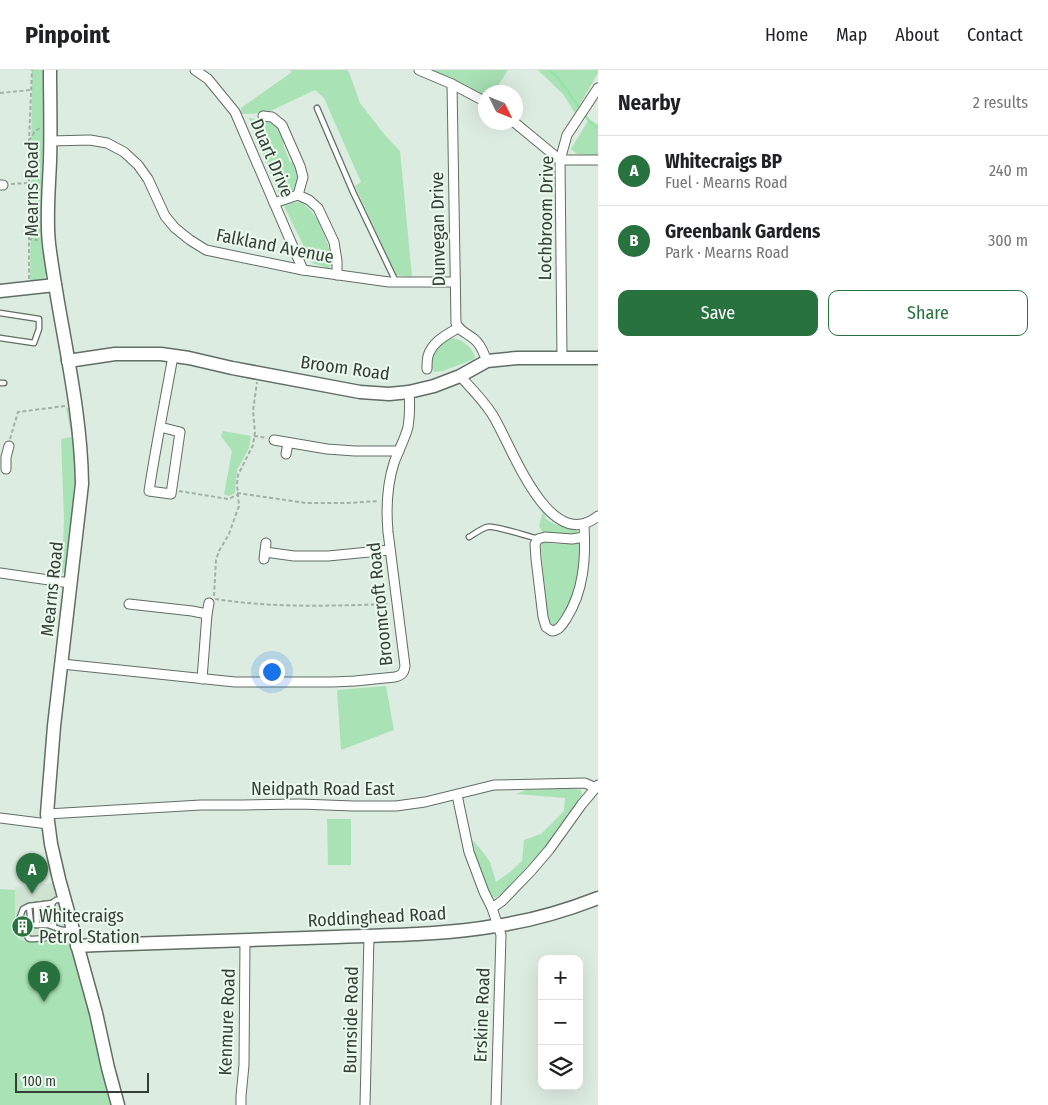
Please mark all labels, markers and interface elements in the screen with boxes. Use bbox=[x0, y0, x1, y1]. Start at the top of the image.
text: Pinpoint bbox=[25, 21, 110, 49]
text: Home bbox=[765, 24, 808, 46]
text: Map bbox=[836, 24, 867, 46]
text: About bbox=[895, 24, 939, 46]
text: Contact bbox=[967, 24, 1023, 46]
north arrow bbox=[478, 85, 523, 130]
text: Nearby bbox=[618, 90, 680, 116]
text: 2 results bbox=[973, 93, 1028, 112]
street label: Duart Drive bbox=[246, 115, 298, 201]
street label: Mearns Road bbox=[21, 141, 43, 237]
text: Whitecraigs BP bbox=[665, 150, 782, 173]
street label: Lochbroom Drive bbox=[534, 155, 558, 281]
text: A bbox=[630, 161, 638, 180]
text: 240 m bbox=[989, 161, 1028, 180]
street label: Dunvegan Drive bbox=[426, 171, 450, 287]
text: Fuel · Mearns Road bbox=[665, 173, 788, 192]
text: Greenbank Gardens bbox=[665, 220, 820, 243]
street label: Falkland Avenue bbox=[214, 224, 336, 268]
text: B bbox=[630, 231, 638, 250]
text: 300 m bbox=[988, 231, 1028, 250]
text: Park · Mearns Road bbox=[665, 243, 789, 262]
button: Save bbox=[618, 290, 818, 336]
button: Share bbox=[828, 290, 1028, 336]
street label: Broom Road bbox=[299, 351, 391, 385]
street label: Mearns Road bbox=[36, 540, 68, 638]
street label: Broomcroft Road bbox=[363, 541, 397, 667]
your location bbox=[259, 659, 285, 685]
street label: Neidpath Road East bbox=[251, 778, 395, 800]
pin: A bbox=[16, 853, 48, 894]
street label: Roddinghead Road bbox=[307, 902, 447, 932]
place label: Whitecraigs Petrol Station bbox=[39, 905, 140, 948]
building icon: Whitecraigs Petrol Station bbox=[11, 914, 35, 938]
map controls bbox=[538, 955, 583, 1090]
button: + bbox=[538, 955, 583, 1000]
pin: B bbox=[28, 961, 60, 1002]
street label: Burnside Road bbox=[339, 966, 363, 1074]
street label: Erskine Road bbox=[469, 967, 495, 1063]
street label: Kenmure Road bbox=[214, 968, 240, 1076]
button: − bbox=[538, 1000, 583, 1045]
button: layers bbox=[538, 1045, 583, 1090]
scale bar bbox=[15, 1070, 149, 1093]
text: 100 m bbox=[22, 1073, 56, 1090]

